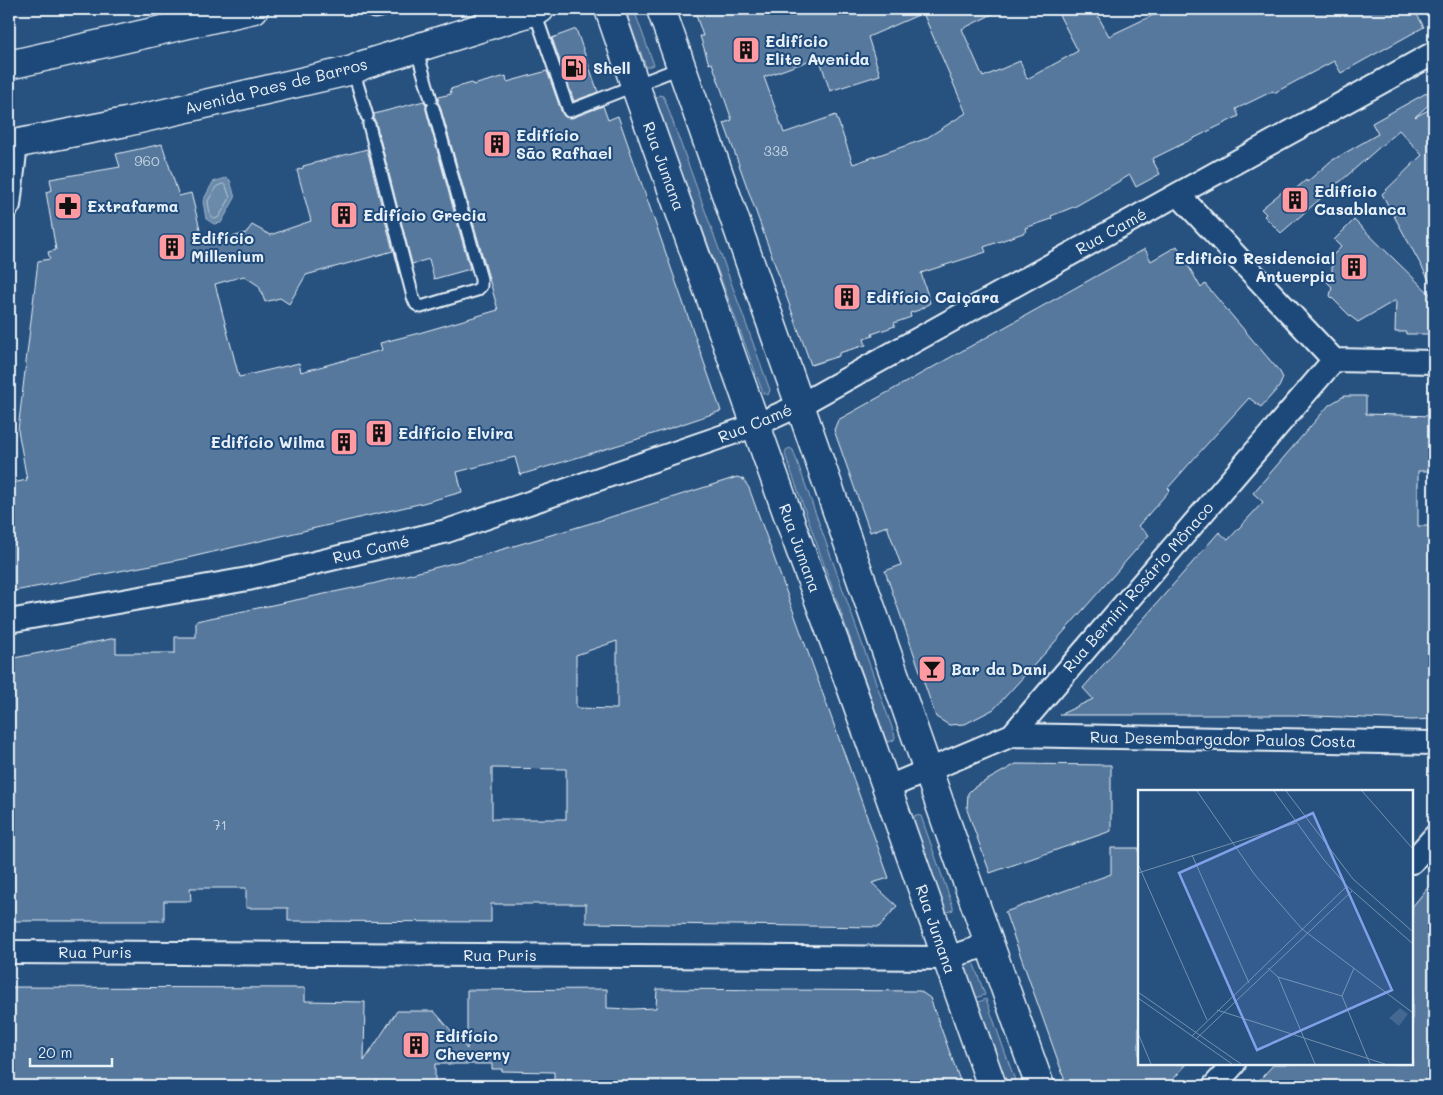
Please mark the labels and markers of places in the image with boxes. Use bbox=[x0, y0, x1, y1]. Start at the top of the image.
place label: Edifício Elite Avenida bbox=[765, 30, 870, 69]
building icon: Edifício Elite Avenida bbox=[731, 35, 761, 65]
fuel station icon: Shell bbox=[559, 53, 589, 83]
place label: Shell bbox=[593, 57, 631, 78]
place label: Edifício São Rafhael bbox=[516, 124, 612, 163]
building icon: Edifício São Rafhael bbox=[482, 129, 512, 159]
place label: Edifício Casablanca bbox=[1314, 180, 1407, 219]
building icon: Edifício Casablanca bbox=[1280, 185, 1310, 215]
pharmacy icon: Extrafarma bbox=[53, 191, 83, 221]
place label: Extrafarma bbox=[87, 195, 179, 216]
building icon: Edifício Grecia bbox=[329, 200, 359, 230]
place label: Edifício Grecia bbox=[363, 204, 487, 225]
place label: Edifício Millenium bbox=[191, 227, 264, 266]
building icon: Edifício Millenium bbox=[157, 232, 187, 262]
place label: Edificio Residencial Antuerpia bbox=[1174, 247, 1335, 286]
building icon: Edificio Residencial Antuerpia bbox=[1339, 252, 1369, 282]
building icon: Edifício Caiçara bbox=[832, 282, 862, 312]
place label: Edifício Caiçara bbox=[866, 286, 1000, 307]
building icon: Edifício Elvira bbox=[364, 418, 394, 448]
place label: Edifício Elvira bbox=[398, 422, 514, 443]
building icon: Edifício Wilma bbox=[329, 427, 359, 457]
place label: Edifício Wilma bbox=[210, 431, 325, 452]
bar icon: Bar da Dani bbox=[917, 654, 947, 684]
place label: Bar da Dani bbox=[951, 658, 1047, 679]
place label: Edifício Cheverny bbox=[435, 1025, 510, 1064]
building icon: Edifício Cheverny bbox=[401, 1030, 431, 1060]

